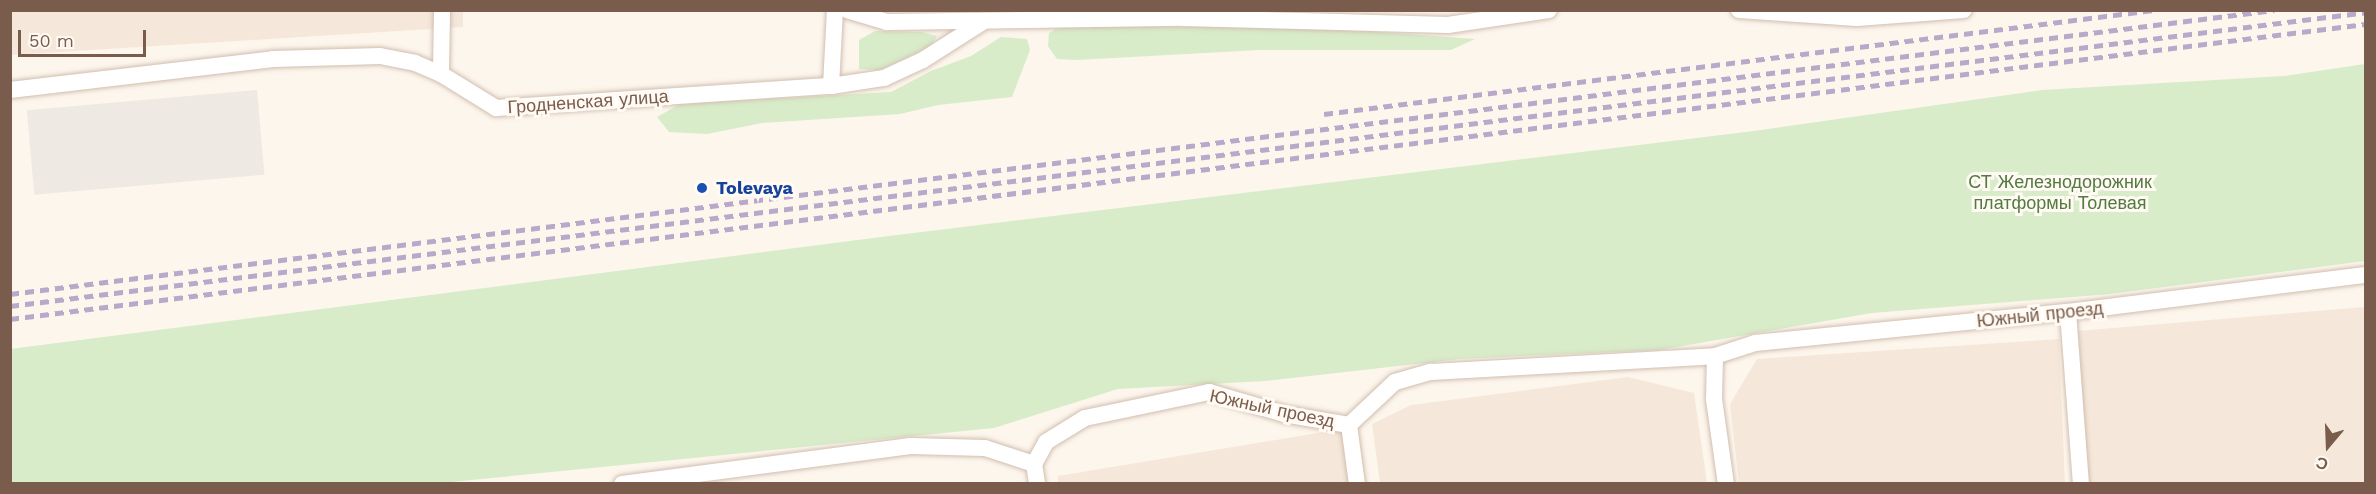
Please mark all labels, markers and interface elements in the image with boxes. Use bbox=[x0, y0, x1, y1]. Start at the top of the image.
scale bar bbox=[21, 18, 148, 56]
text: 50 m bbox=[29, 30, 74, 51]
street label: Гродненская улица bbox=[507, 86, 669, 118]
park label: СТ Железнодорожник платформы Толевая bbox=[1968, 172, 2152, 214]
place label: Tolevaya bbox=[716, 177, 793, 199]
marker: Tolevaya bbox=[693, 179, 711, 197]
street label: Южный проезд bbox=[1976, 298, 2104, 332]
street label: Южный проезд bbox=[1208, 385, 1336, 433]
north arrow bbox=[2298, 416, 2358, 476]
text: С bbox=[2313, 453, 2331, 474]

